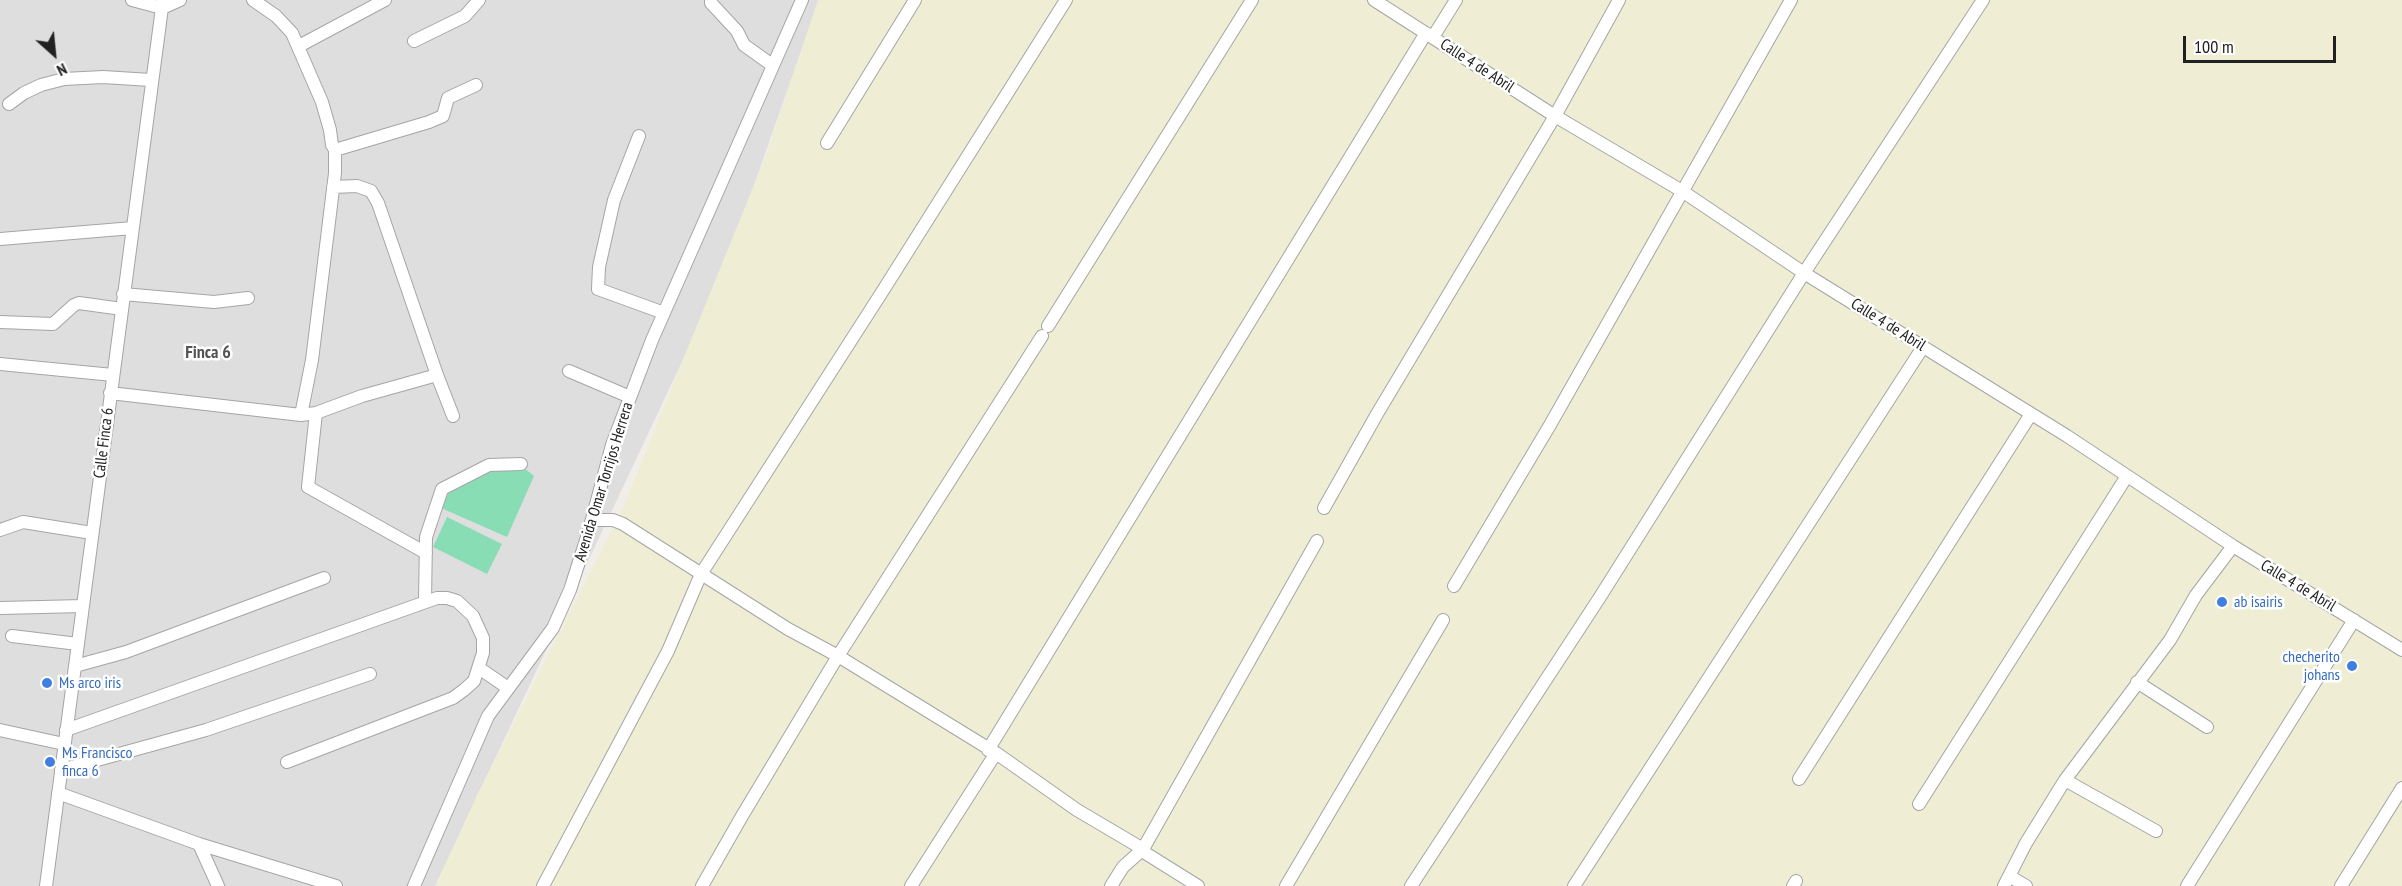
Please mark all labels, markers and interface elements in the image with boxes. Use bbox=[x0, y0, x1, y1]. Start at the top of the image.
north arrow bbox=[24, 24, 84, 84]
scale bar bbox=[2186, 24, 2339, 62]
street label: Calle 4 de Abril bbox=[1436, 35, 1518, 97]
text: 100 m bbox=[2194, 35, 2234, 58]
text: N bbox=[54, 59, 71, 81]
street label: Calle 4 de Abril bbox=[1847, 294, 1929, 356]
district label: Finca 6 bbox=[185, 342, 231, 364]
street label: Avenida Omar Torrijos Herrera bbox=[571, 400, 637, 564]
street label: Calle Finca 6 bbox=[90, 407, 118, 479]
street label: Calle 4 de Abril bbox=[2257, 556, 2339, 616]
place label: ab isairis bbox=[2234, 592, 2283, 612]
marker: ab isairis bbox=[2215, 595, 2229, 609]
place label: checherito johans bbox=[2282, 647, 2340, 685]
marker: checherito johans bbox=[2345, 659, 2359, 673]
place label: Ms arco iris bbox=[59, 673, 121, 693]
marker: Ms arco iris bbox=[40, 676, 54, 690]
place label: Ms Francisco finca 6 bbox=[62, 743, 132, 781]
marker: Ms Francisco finca 6 bbox=[43, 755, 57, 769]

